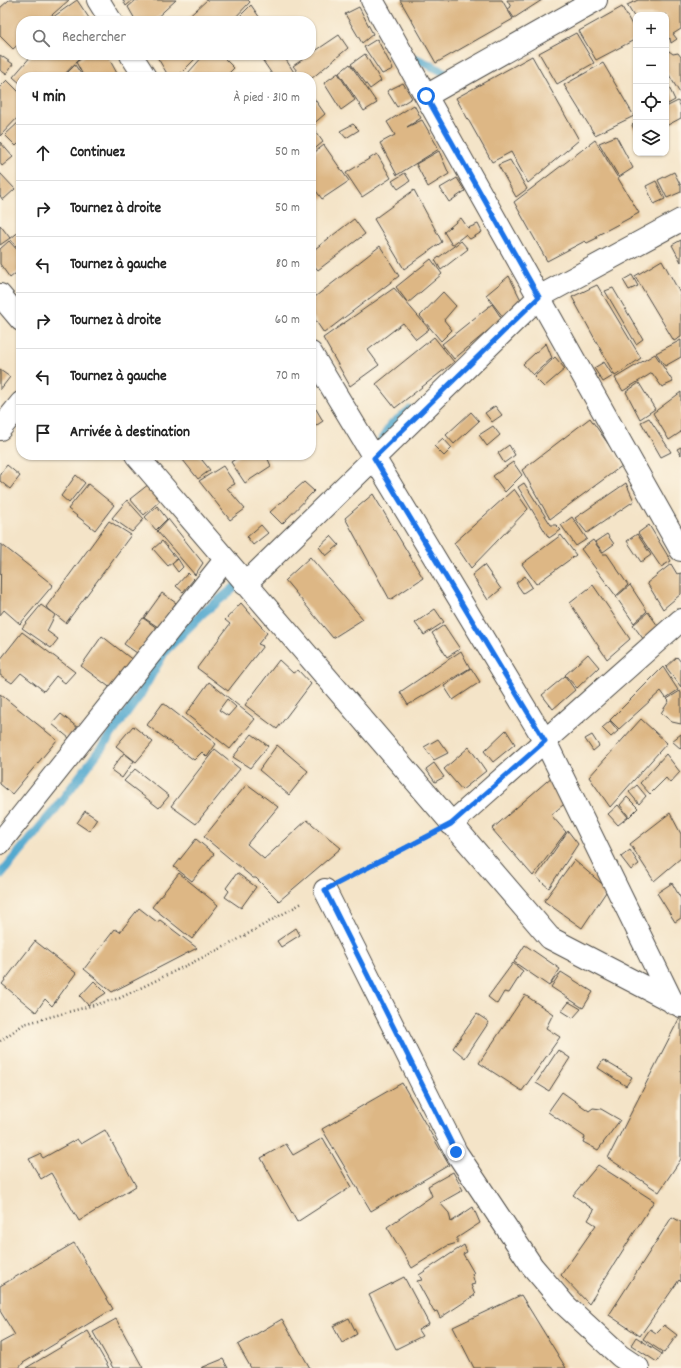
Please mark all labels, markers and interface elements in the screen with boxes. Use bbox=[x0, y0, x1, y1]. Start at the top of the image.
map controls bbox=[633, 12, 669, 156]
button: + bbox=[633, 12, 669, 48]
search box bbox=[16, 16, 316, 60]
icon: search bbox=[30, 27, 52, 49]
text: Rechercher bbox=[62, 27, 126, 49]
button: − bbox=[633, 48, 669, 84]
button: locate bbox=[633, 84, 669, 120]
text: 4 min bbox=[32, 86, 66, 110]
route start bbox=[417, 87, 435, 105]
text: À pied · 310 m bbox=[234, 89, 300, 108]
button: layers bbox=[633, 120, 669, 156]
icon: ahead bbox=[32, 142, 54, 164]
text: Continuez bbox=[70, 142, 125, 164]
text: 50 m bbox=[275, 143, 300, 162]
icon: right bbox=[32, 198, 54, 220]
text: Tournez à droite bbox=[70, 198, 161, 220]
text: 50 m bbox=[275, 199, 300, 218]
icon: left bbox=[32, 254, 54, 276]
text: Tournez à gauche bbox=[70, 254, 167, 276]
text: 80 m bbox=[276, 255, 300, 274]
icon: right bbox=[32, 310, 54, 332]
text: Tournez à droite bbox=[70, 310, 161, 332]
text: 60 m bbox=[275, 311, 300, 330]
icon: left bbox=[32, 366, 54, 388]
text: Tournez à gauche bbox=[70, 366, 167, 388]
text: 70 m bbox=[276, 367, 300, 386]
icon: arrive bbox=[32, 422, 54, 444]
text: Arrivée à destination bbox=[70, 422, 190, 444]
route end bbox=[447, 1143, 465, 1161]

